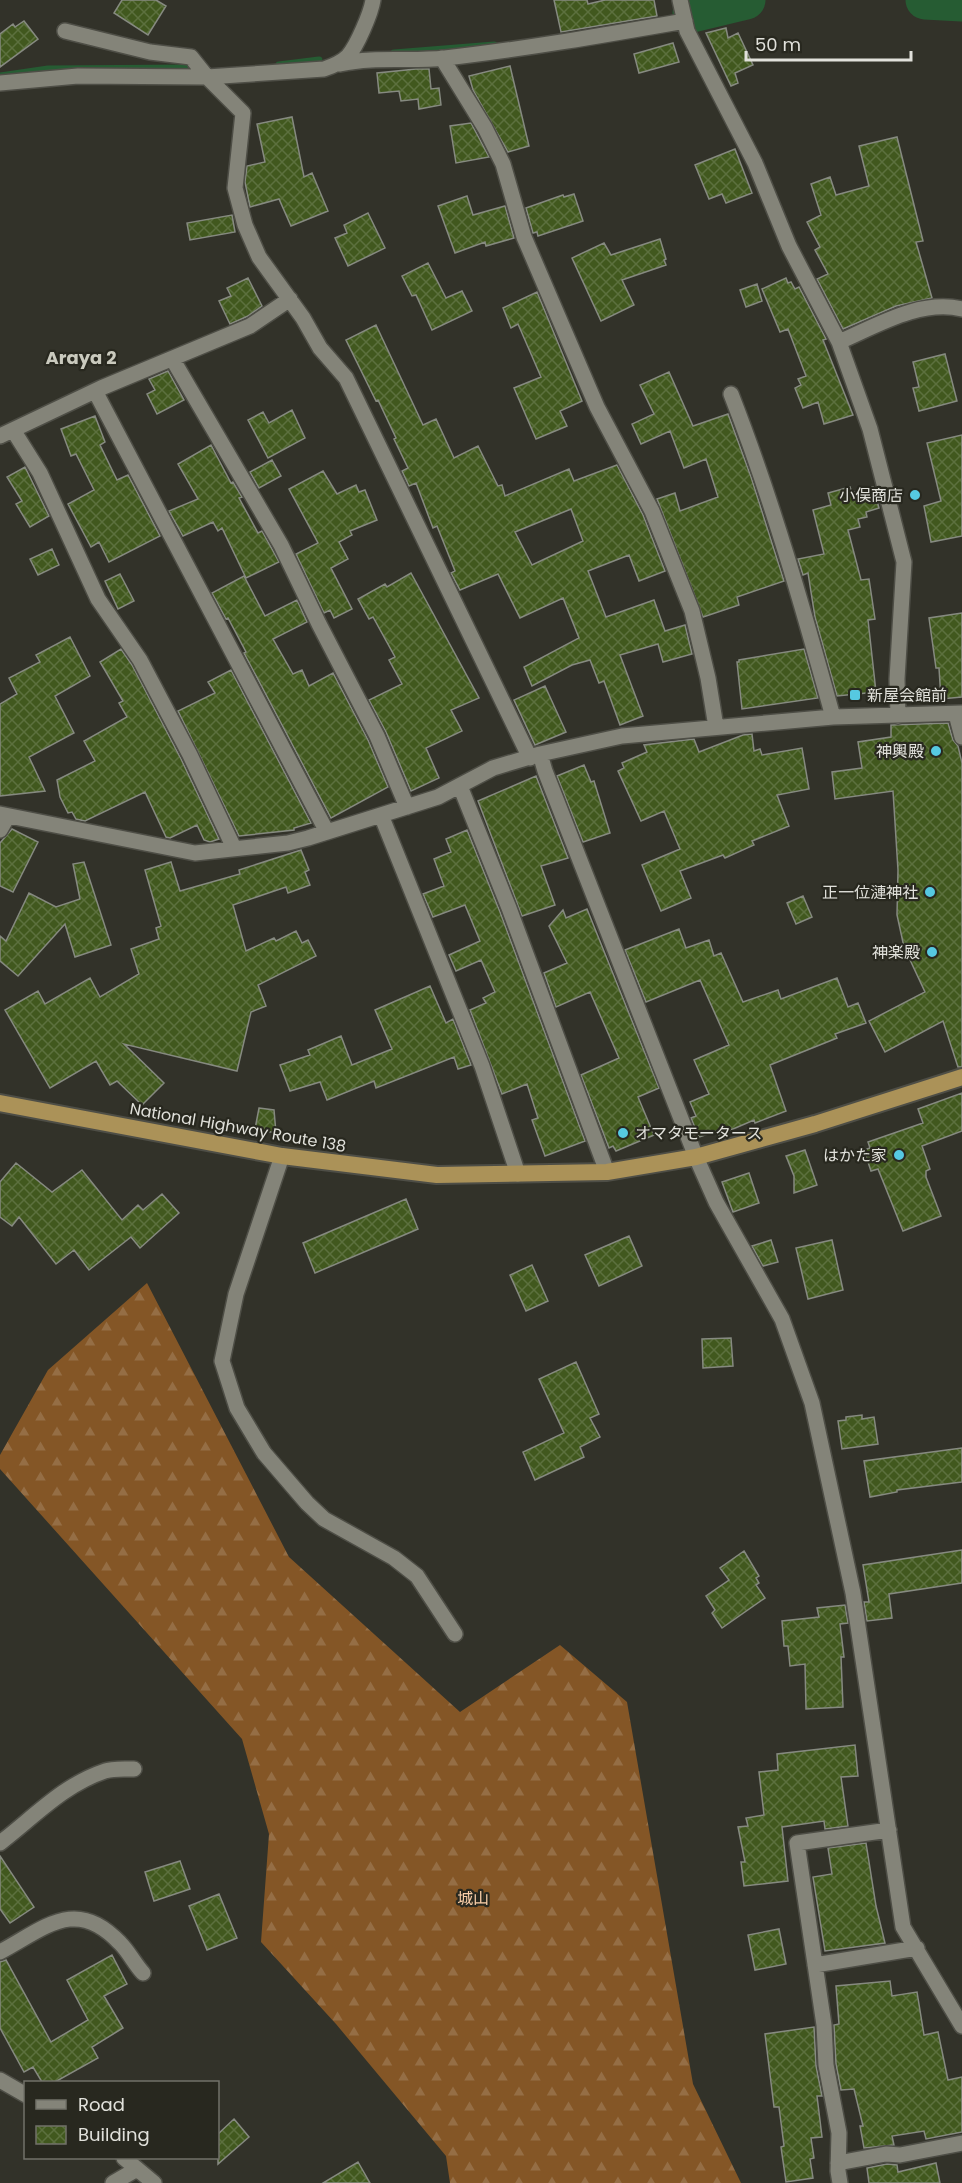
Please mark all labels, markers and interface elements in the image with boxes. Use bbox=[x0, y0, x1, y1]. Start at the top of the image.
scale bar bbox=[746, 24, 911, 62]
text: 50 m bbox=[755, 32, 801, 57]
district label: Araya 2 bbox=[46, 345, 116, 370]
place label: 小俣商店 bbox=[839, 484, 903, 507]
marker: 小俣商店 bbox=[908, 488, 922, 502]
place label: 新屋会館前 bbox=[867, 684, 947, 707]
marker: 新屋会館前 bbox=[848, 688, 862, 702]
place label: 神輿殿 bbox=[876, 740, 924, 763]
marker: 神輿殿 bbox=[929, 744, 943, 758]
place label: 正一位漣神社 bbox=[822, 881, 918, 904]
marker: 正一位漣神社 bbox=[923, 885, 937, 899]
place label: 神楽殿 bbox=[872, 941, 920, 964]
marker: 神楽殿 bbox=[925, 945, 939, 959]
street label: National Highway Route 138 bbox=[128, 1097, 348, 1158]
place label: オマタモータース bbox=[635, 1122, 762, 1145]
marker: オマタモータース bbox=[616, 1126, 630, 1140]
place label: はかた家 bbox=[823, 1144, 887, 1167]
marker: はかた家 bbox=[892, 1148, 906, 1162]
park label: 城山 bbox=[457, 1887, 489, 1910]
legend bbox=[24, 2081, 219, 2159]
text: Road bbox=[78, 2092, 125, 2117]
text: Building bbox=[78, 2122, 150, 2147]

